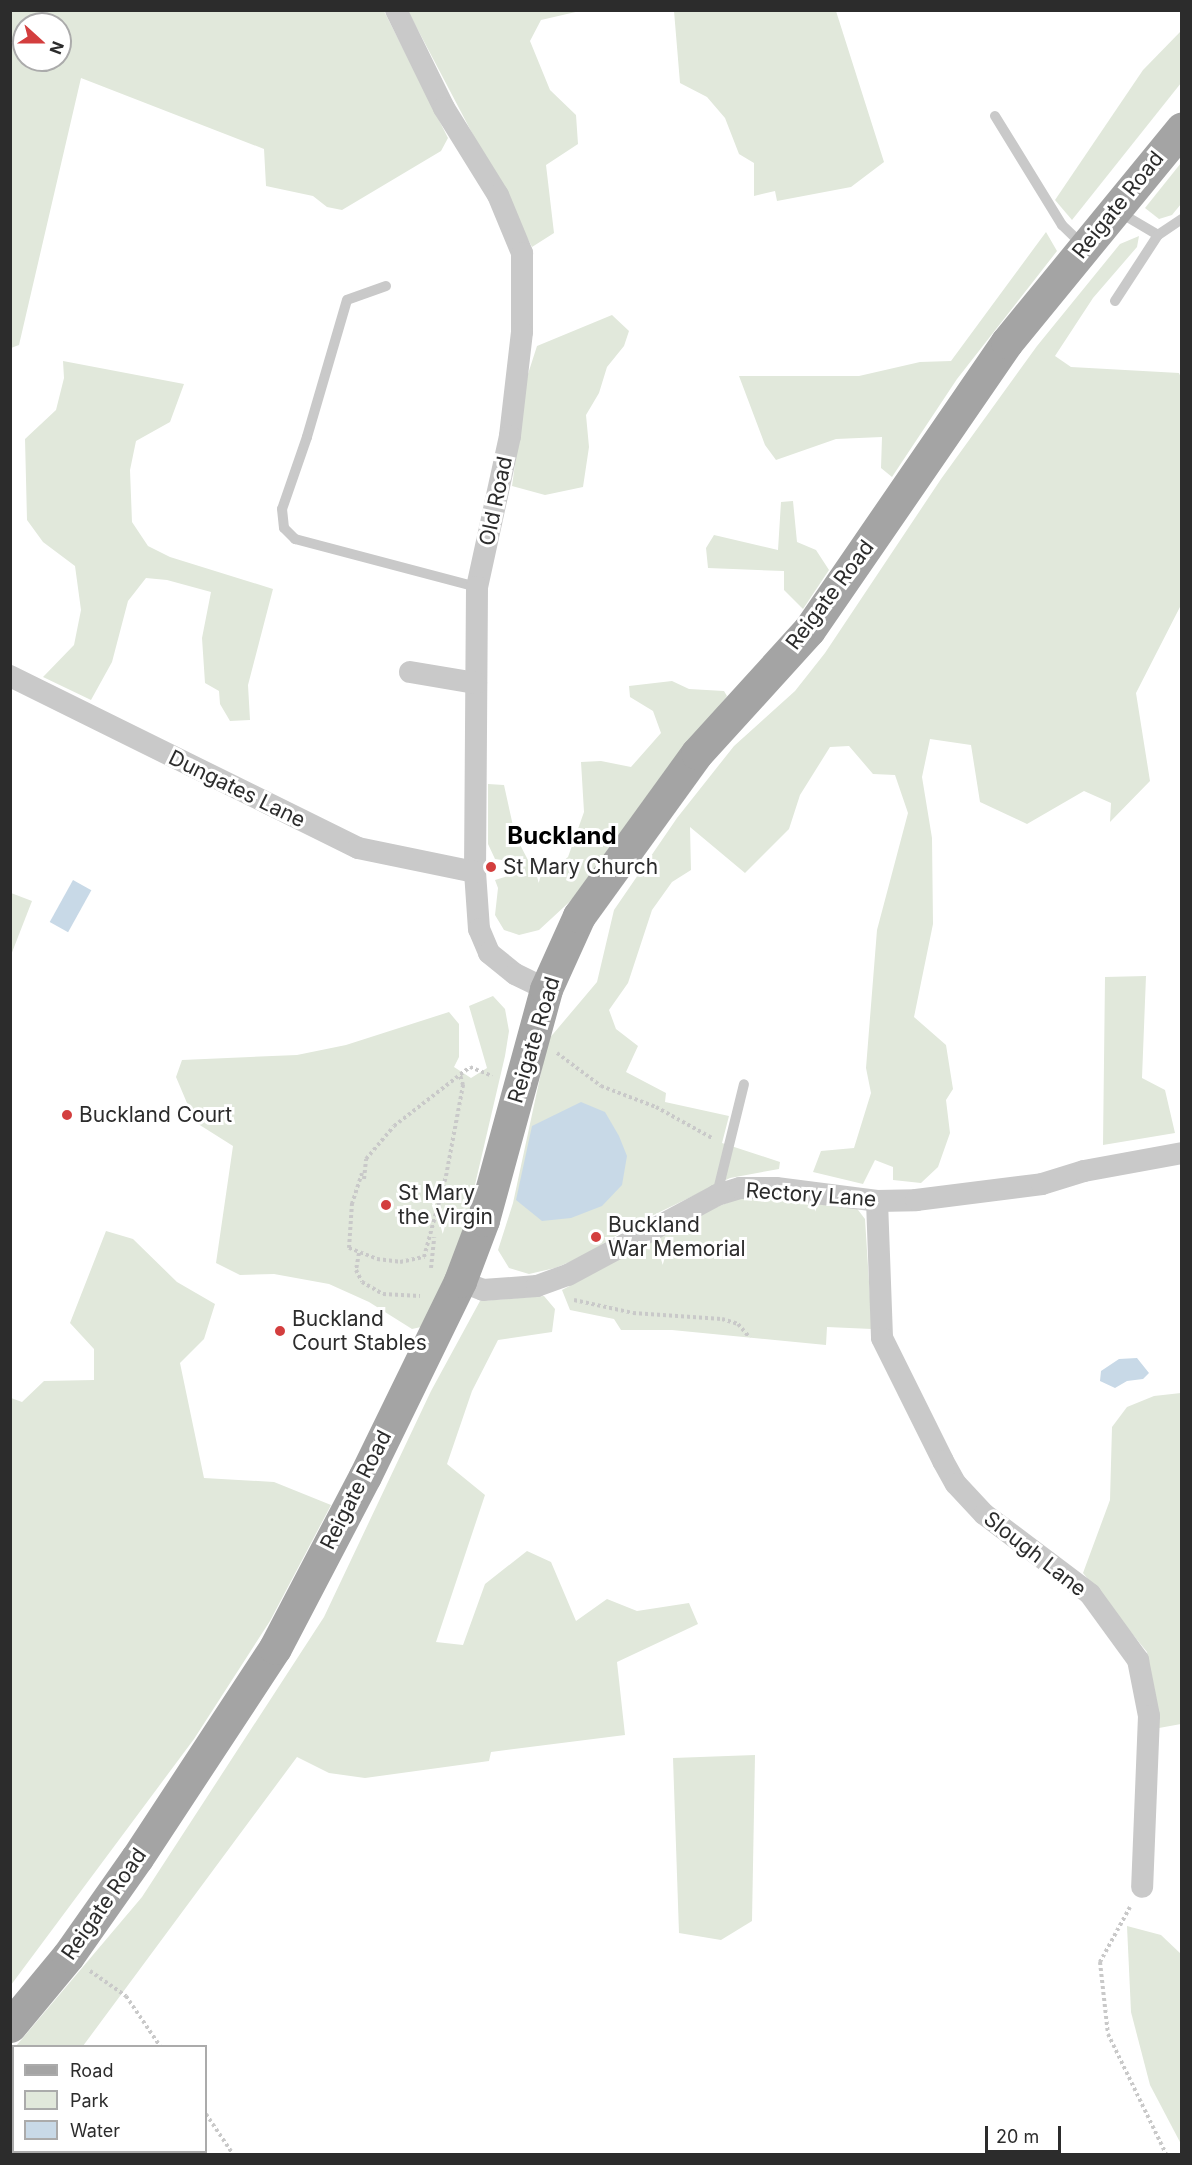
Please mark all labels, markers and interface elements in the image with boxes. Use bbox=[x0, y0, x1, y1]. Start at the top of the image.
north arrow bbox=[12, 12, 72, 72]
text: N bbox=[45, 38, 68, 57]
street label: Reigate Road bbox=[1067, 146, 1169, 264]
street label: Old Road bbox=[474, 454, 518, 548]
street label: Reigate Road bbox=[781, 535, 879, 655]
street label: Dungates Lane bbox=[165, 745, 309, 833]
district label: Buckland bbox=[507, 822, 617, 850]
place label: St Mary Church bbox=[503, 854, 658, 880]
marker: St Mary Church bbox=[484, 860, 498, 874]
street label: Reigate Road bbox=[503, 974, 565, 1106]
place label: Buckland Court bbox=[79, 1102, 232, 1128]
marker: Buckland Court bbox=[60, 1108, 74, 1122]
street label: Rectory Lane bbox=[745, 1178, 877, 1212]
place label: St Mary the Virgin bbox=[398, 1180, 493, 1230]
marker: St Mary the Virgin bbox=[379, 1198, 393, 1212]
place label: Buckland War Memorial bbox=[608, 1212, 746, 1262]
marker: Buckland War Memorial bbox=[589, 1230, 603, 1244]
place label: Buckland Court Stables bbox=[292, 1306, 427, 1356]
marker: Buckland Court Stables bbox=[273, 1324, 287, 1338]
street label: Reigate Road bbox=[315, 1426, 397, 1554]
street label: Slough Lane bbox=[979, 1506, 1091, 1602]
street label: Reigate Road bbox=[56, 1843, 152, 1965]
legend bbox=[12, 2045, 207, 2153]
text: Road bbox=[70, 2060, 113, 2081]
text: Park bbox=[70, 2090, 109, 2111]
scale bar bbox=[988, 2114, 1064, 2152]
text: Water bbox=[70, 2120, 120, 2141]
text: 20 m bbox=[996, 2126, 1039, 2147]

